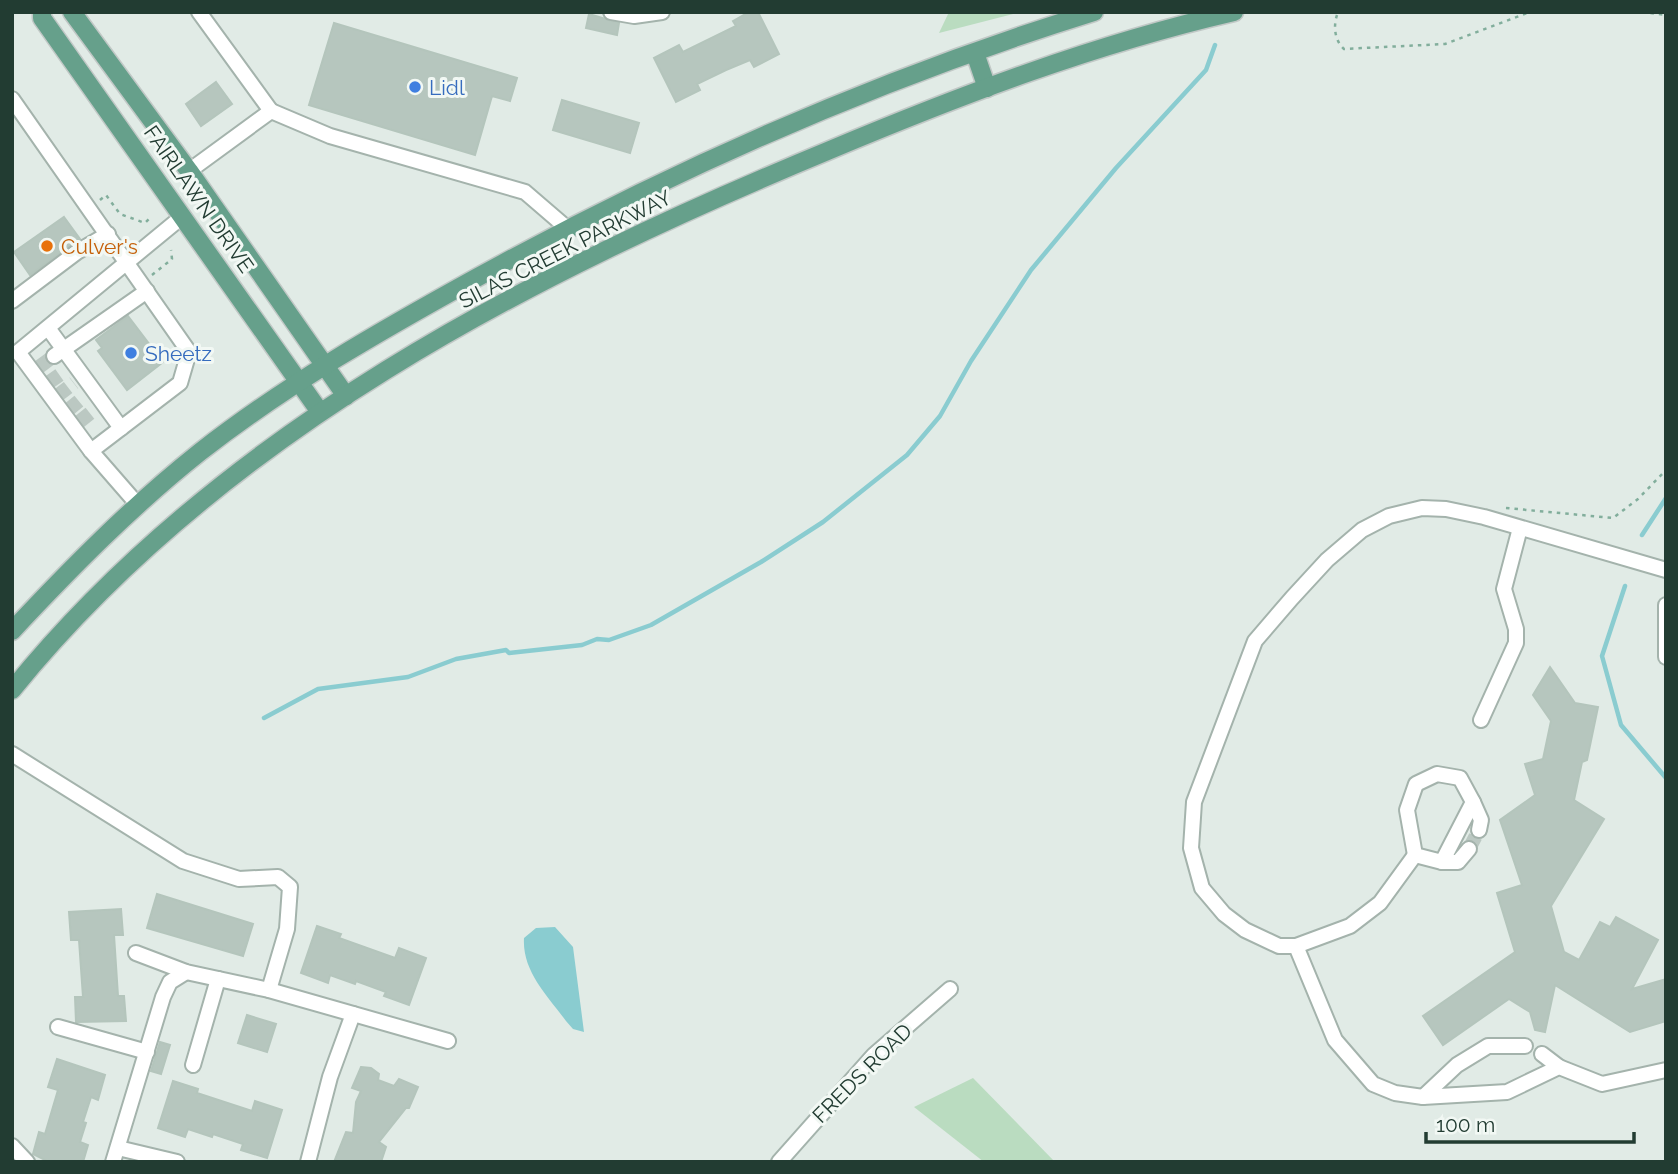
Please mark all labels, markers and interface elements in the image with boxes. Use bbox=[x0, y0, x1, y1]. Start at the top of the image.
place label: Lidl bbox=[429, 75, 465, 100]
marker: Lidl bbox=[407, 79, 423, 95]
street label: FAIRLAWN DRIVE bbox=[139, 121, 259, 277]
street label: SILAS CREEK PARKWAY bbox=[455, 184, 676, 313]
place label: Culver's bbox=[61, 234, 138, 259]
marker: Culver's bbox=[39, 238, 55, 254]
place label: Sheetz bbox=[145, 341, 212, 366]
marker: Sheetz bbox=[123, 345, 139, 361]
street label: FREDS ROAD bbox=[807, 1018, 917, 1128]
scale bar bbox=[1426, 1100, 1634, 1144]
text: 100 m bbox=[1436, 1112, 1495, 1137]

